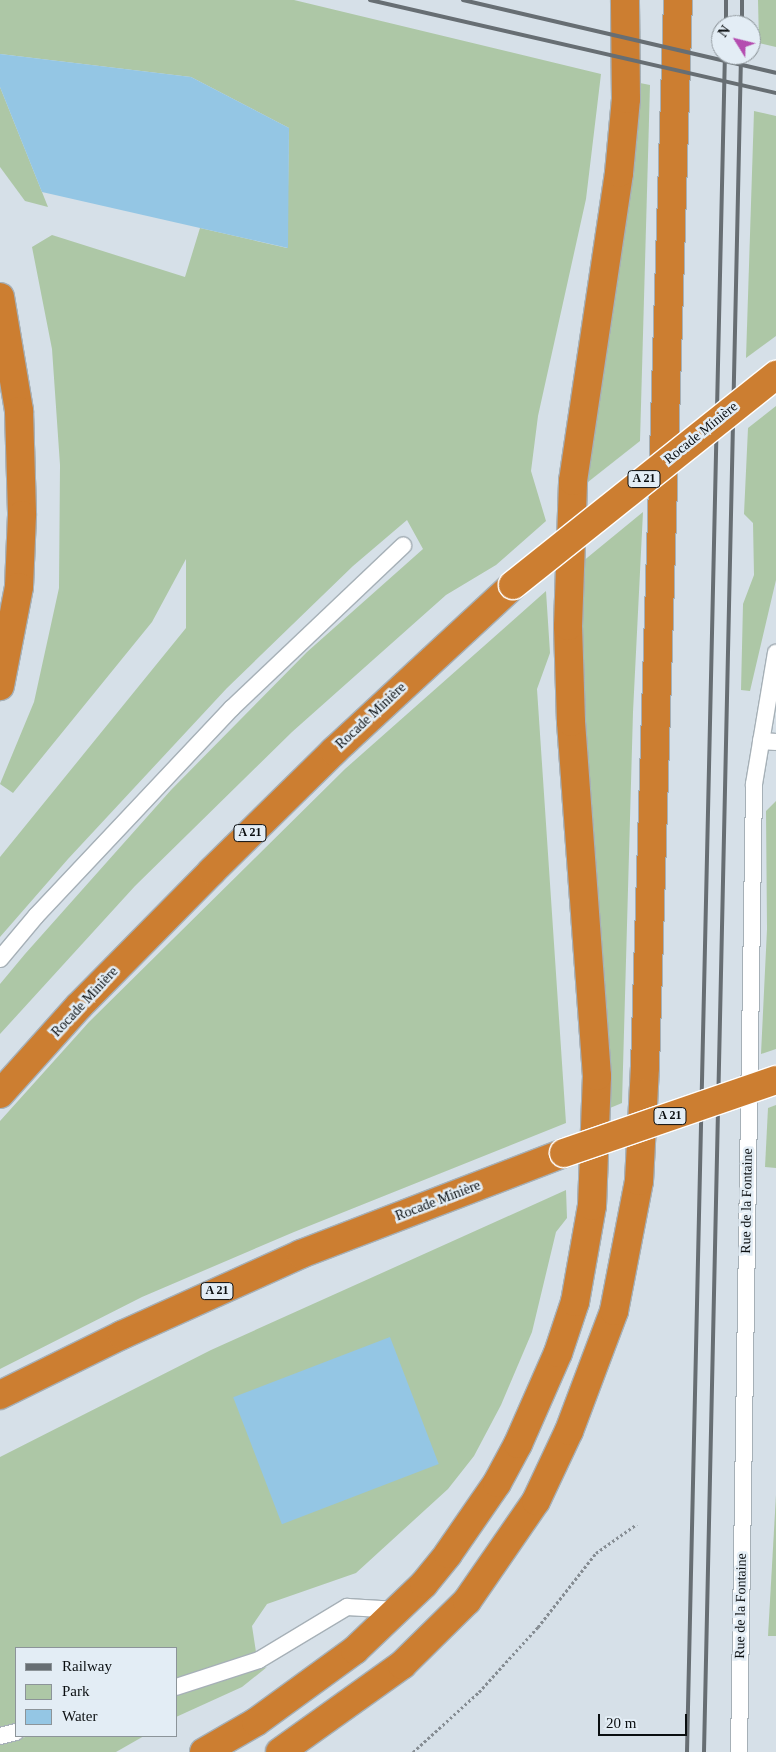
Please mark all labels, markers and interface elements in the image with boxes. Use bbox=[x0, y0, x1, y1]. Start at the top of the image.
north arrow bbox=[711, 15, 761, 65]
text: N bbox=[715, 23, 733, 40]
street label: Rocade Minière bbox=[661, 398, 741, 468]
road number: A 21 bbox=[626, 469, 662, 488]
street label: Rocade Minière bbox=[332, 679, 410, 753]
road number: A 21 bbox=[232, 824, 268, 842]
street label: Rocade Minière bbox=[48, 963, 122, 1041]
road number: A 21 bbox=[652, 1106, 688, 1126]
street label: Rue de la Fontaine bbox=[738, 1148, 756, 1254]
street label: Rocade Minière bbox=[393, 1177, 483, 1225]
road number: A 21 bbox=[200, 1282, 234, 1300]
street label: Rue de la Fontaine bbox=[732, 1553, 750, 1659]
legend bbox=[15, 1647, 178, 1737]
text: Railway bbox=[62, 1658, 112, 1674]
text: Park bbox=[62, 1683, 90, 1699]
scale bar bbox=[601, 1704, 690, 1736]
text: Water bbox=[62, 1708, 97, 1724]
text: 20 m bbox=[606, 1715, 636, 1731]

